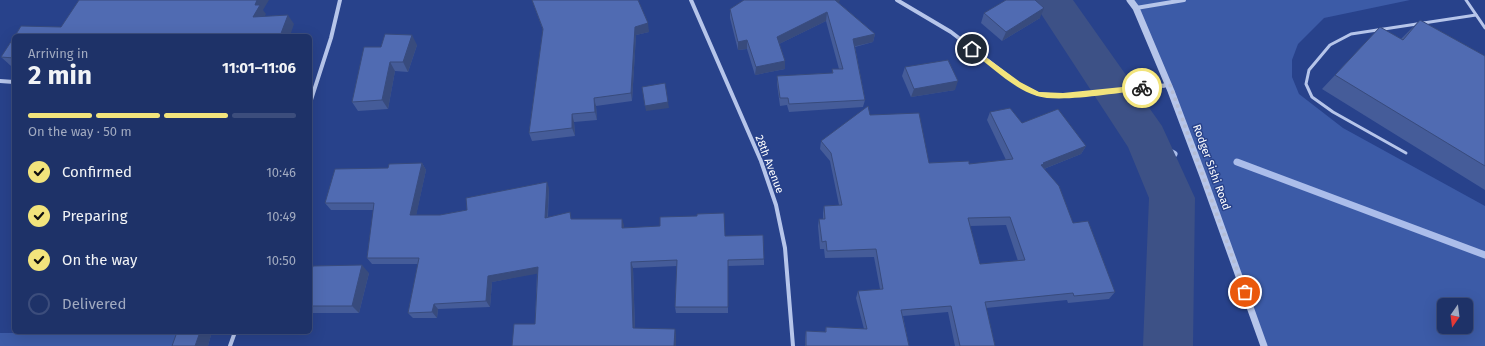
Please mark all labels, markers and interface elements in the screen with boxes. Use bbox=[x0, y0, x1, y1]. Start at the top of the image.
pin bbox=[955, 32, 989, 66]
icon: home bbox=[961, 38, 983, 60]
text: Arriving in bbox=[28, 46, 88, 61]
text: 11:01–11:06 bbox=[222, 59, 296, 77]
text: 2 min bbox=[28, 60, 92, 91]
courier bbox=[1122, 68, 1162, 108]
icon: bike bbox=[1131, 77, 1153, 99]
street label: Rodger Sishi Road bbox=[1190, 123, 1233, 212]
text: On the way · 50 m bbox=[28, 124, 132, 139]
street label: 28th Avenue bbox=[752, 133, 787, 195]
icon: check bbox=[28, 161, 50, 183]
text: Confirmed bbox=[62, 163, 132, 181]
text: 10:46 bbox=[266, 165, 296, 180]
icon: check bbox=[28, 205, 50, 227]
text: Preparing bbox=[62, 207, 127, 225]
text: 10:49 bbox=[267, 209, 296, 224]
icon: check bbox=[28, 249, 50, 271]
text: On the way bbox=[62, 251, 137, 269]
text: 10:50 bbox=[266, 253, 296, 268]
pin bbox=[1228, 275, 1262, 309]
icon: bag bbox=[1234, 281, 1256, 303]
text: Delivered bbox=[62, 295, 126, 313]
north arrow bbox=[1437, 298, 1473, 334]
map controls bbox=[1437, 298, 1473, 334]

